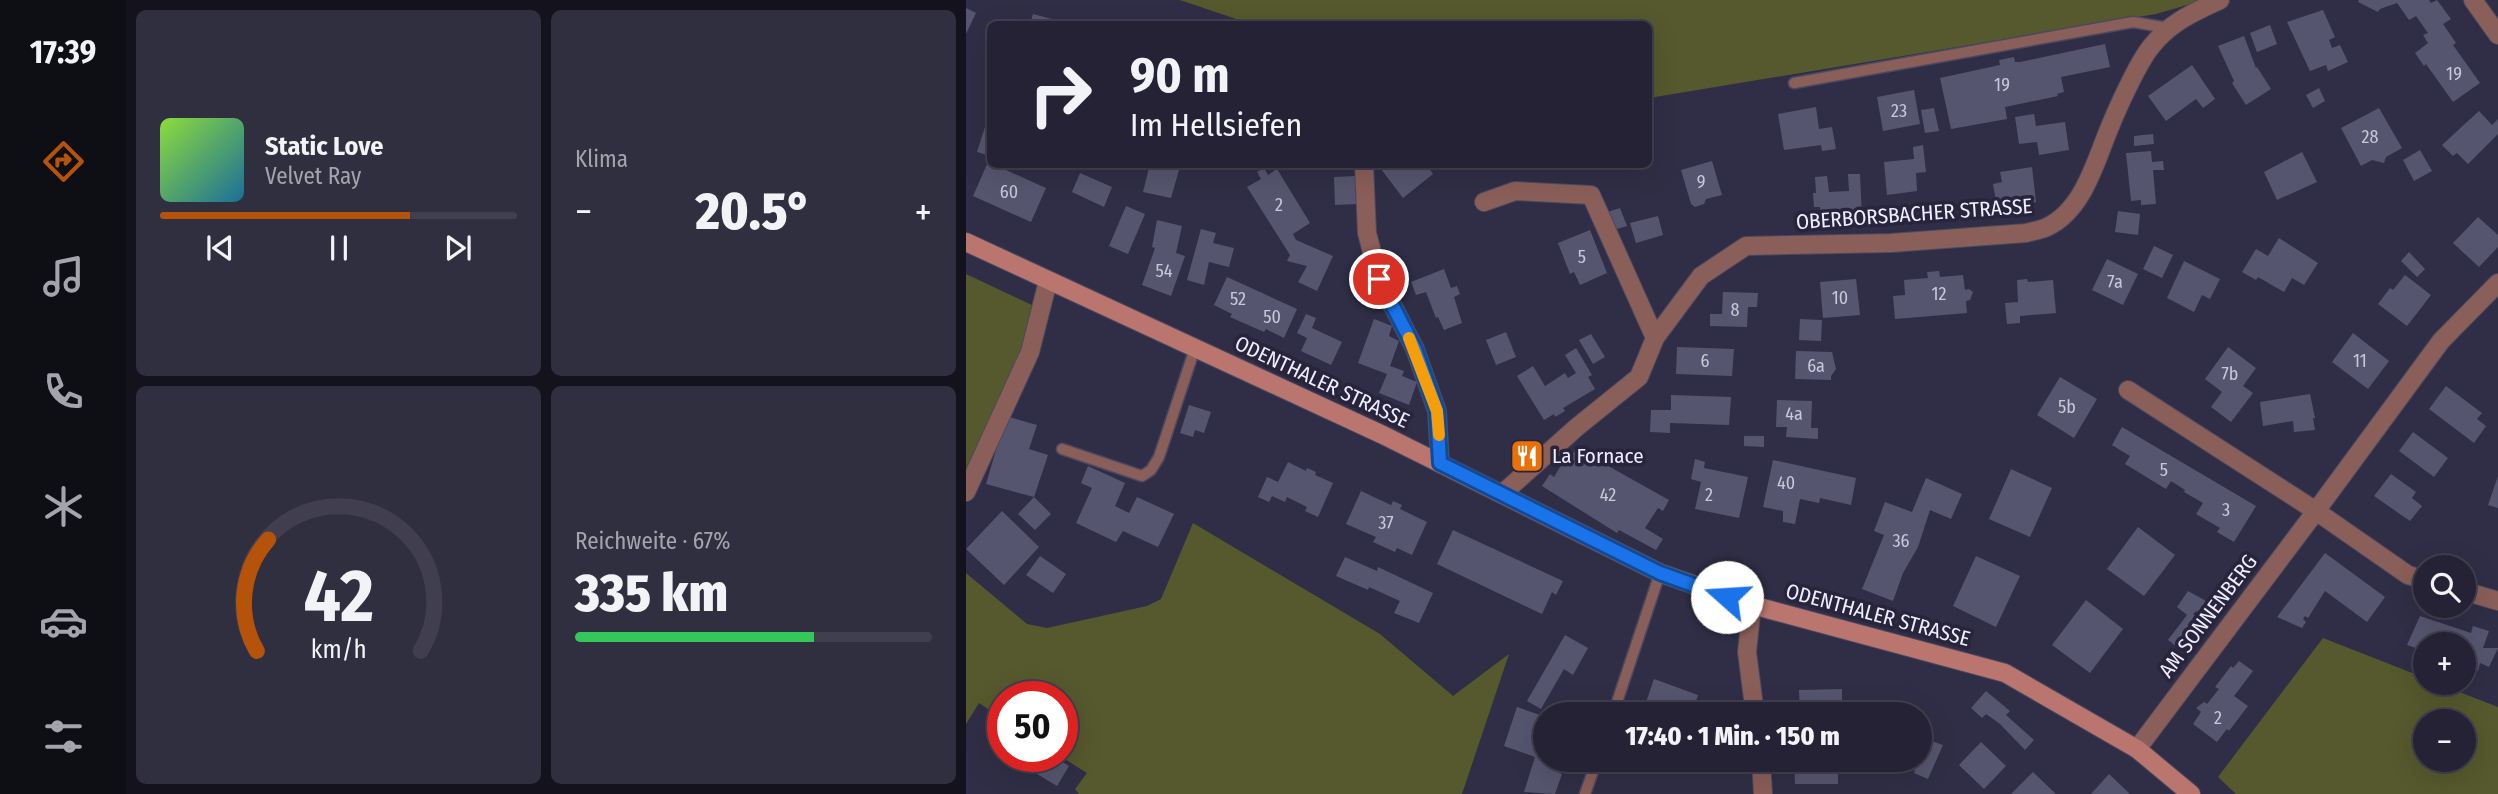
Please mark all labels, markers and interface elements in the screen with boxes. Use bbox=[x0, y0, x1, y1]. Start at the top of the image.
text: 17:39 bbox=[30, 33, 96, 71]
text: 90 m bbox=[1130, 46, 1230, 105]
icon: right bbox=[1015, 49, 1106, 140]
house number: 19 bbox=[2446, 63, 2462, 85]
house number: 19 bbox=[1994, 74, 2010, 96]
house number: 23 bbox=[1891, 100, 1907, 122]
text: Im Hellsiefen bbox=[1130, 106, 1302, 144]
house number: 28 bbox=[2362, 126, 2378, 148]
text: Static Love bbox=[265, 131, 383, 162]
icon: directions bbox=[39, 137, 88, 186]
text: Klima bbox=[575, 145, 628, 173]
text: Velvet Ray bbox=[265, 162, 361, 190]
house number: 9 bbox=[1697, 171, 1705, 193]
text: 20.5° bbox=[696, 180, 811, 243]
house number: 60 bbox=[1000, 181, 1018, 203]
text: − bbox=[575, 189, 592, 235]
text: + bbox=[915, 189, 932, 235]
street label: OBERBORSBACHER STRASSE bbox=[1795, 193, 2033, 235]
house number: 2 bbox=[1275, 194, 1283, 216]
icon: previous bbox=[201, 229, 239, 267]
icon: pause bbox=[320, 229, 358, 267]
icon: next bbox=[439, 229, 477, 267]
house number: 5 bbox=[1578, 246, 1586, 268]
pin bbox=[1349, 249, 1409, 309]
icon: music bbox=[39, 252, 88, 301]
house number: 54 bbox=[1156, 260, 1173, 282]
icon: arrive bbox=[1360, 260, 1398, 298]
house number: 7a bbox=[2107, 271, 2123, 293]
house number: 12 bbox=[1932, 283, 1947, 305]
house number: 10 bbox=[1832, 287, 1848, 309]
house number: 52 bbox=[1230, 288, 1246, 310]
house number: 8 bbox=[1731, 299, 1740, 321]
house number: 50 bbox=[1263, 306, 1281, 328]
street label: ODENTHALER STRASSE bbox=[1231, 330, 1414, 434]
house number: 6 bbox=[1701, 350, 1710, 372]
house number: 11 bbox=[2353, 350, 2367, 372]
house number: 6a bbox=[1807, 355, 1825, 377]
house number: 7b bbox=[2222, 363, 2238, 385]
icon: phone bbox=[39, 367, 88, 416]
house number: 5b bbox=[2058, 396, 2076, 418]
house number: 4a bbox=[1785, 403, 1803, 425]
restaurant icon: La Fornace bbox=[1508, 437, 1546, 475]
place label: La Fornace bbox=[1552, 443, 1644, 469]
house number: 5 bbox=[2160, 459, 2168, 481]
house number: 40 bbox=[1777, 472, 1795, 494]
icon: climate bbox=[39, 482, 88, 531]
house number: 42 bbox=[1600, 484, 1616, 506]
house number: 2 bbox=[1705, 484, 1713, 506]
house number: 3 bbox=[2222, 499, 2230, 521]
house number: 37 bbox=[1378, 512, 1394, 534]
text: Reichweite · 67% bbox=[575, 527, 730, 555]
house number: 36 bbox=[1892, 530, 1910, 552]
street label: AM SONNENBERG bbox=[2153, 549, 2263, 683]
text: 42 bbox=[303, 553, 374, 640]
map controls bbox=[2413, 555, 2476, 772]
button: search bbox=[2413, 555, 2476, 618]
position arrow bbox=[1690, 560, 1764, 634]
text: 335 km bbox=[575, 562, 728, 625]
street label: ODENTHALER STRASSE bbox=[1783, 578, 1973, 652]
icon: car bbox=[39, 597, 88, 646]
button: + bbox=[2413, 632, 2476, 695]
text: km/h bbox=[311, 635, 366, 665]
speed limit sign: 50 bbox=[987, 681, 1078, 772]
house number: 2 bbox=[2214, 707, 2222, 729]
button: − bbox=[2413, 709, 2476, 772]
icon: filters bbox=[39, 712, 88, 761]
text: 17:40 · 1 Min. · 150 m bbox=[1625, 721, 1840, 752]

